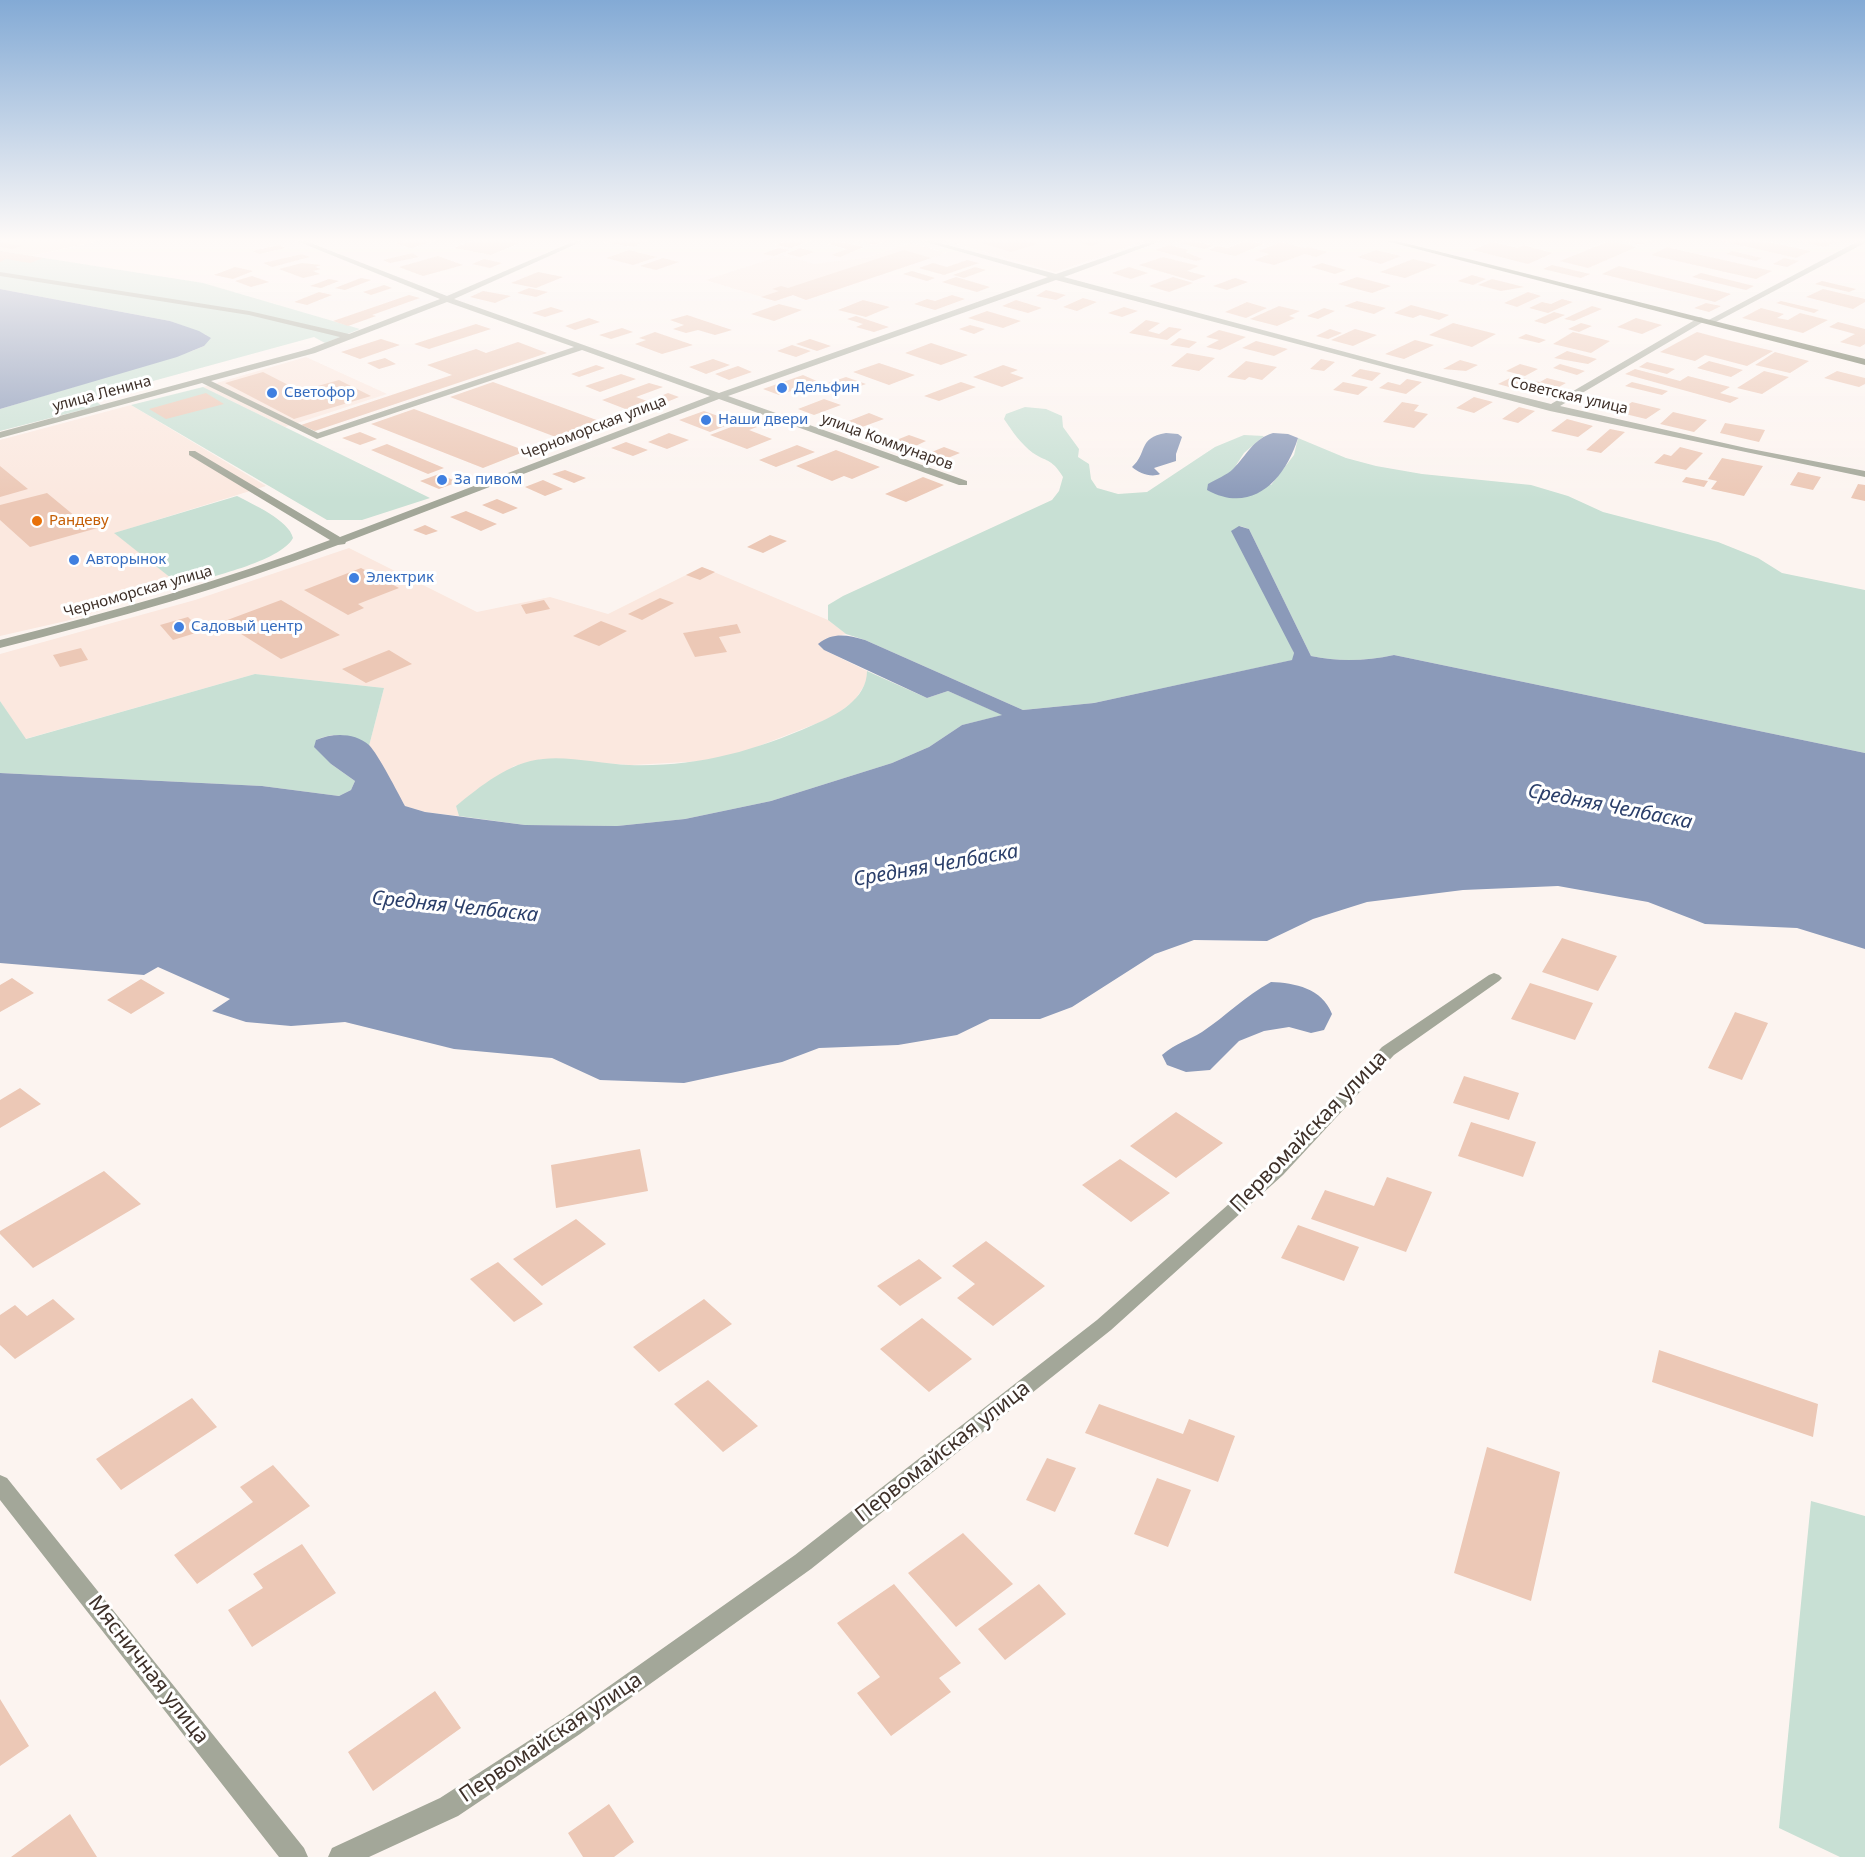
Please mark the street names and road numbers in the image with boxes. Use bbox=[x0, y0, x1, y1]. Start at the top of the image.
street label: улица Ленина bbox=[51, 372, 153, 416]
street label: Советская улица bbox=[1508, 374, 1630, 418]
street label: Черноморская улица bbox=[519, 392, 669, 464]
street label: улица Коммунаров bbox=[819, 410, 955, 474]
street label: Черноморская улица bbox=[62, 562, 214, 622]
street label: Первомайская улица bbox=[1225, 1046, 1393, 1218]
street label: Первомайская улица bbox=[851, 1376, 1035, 1528]
street label: Мясничная улица bbox=[82, 1591, 214, 1749]
street label: Первомайская улица bbox=[455, 1668, 647, 1808]

